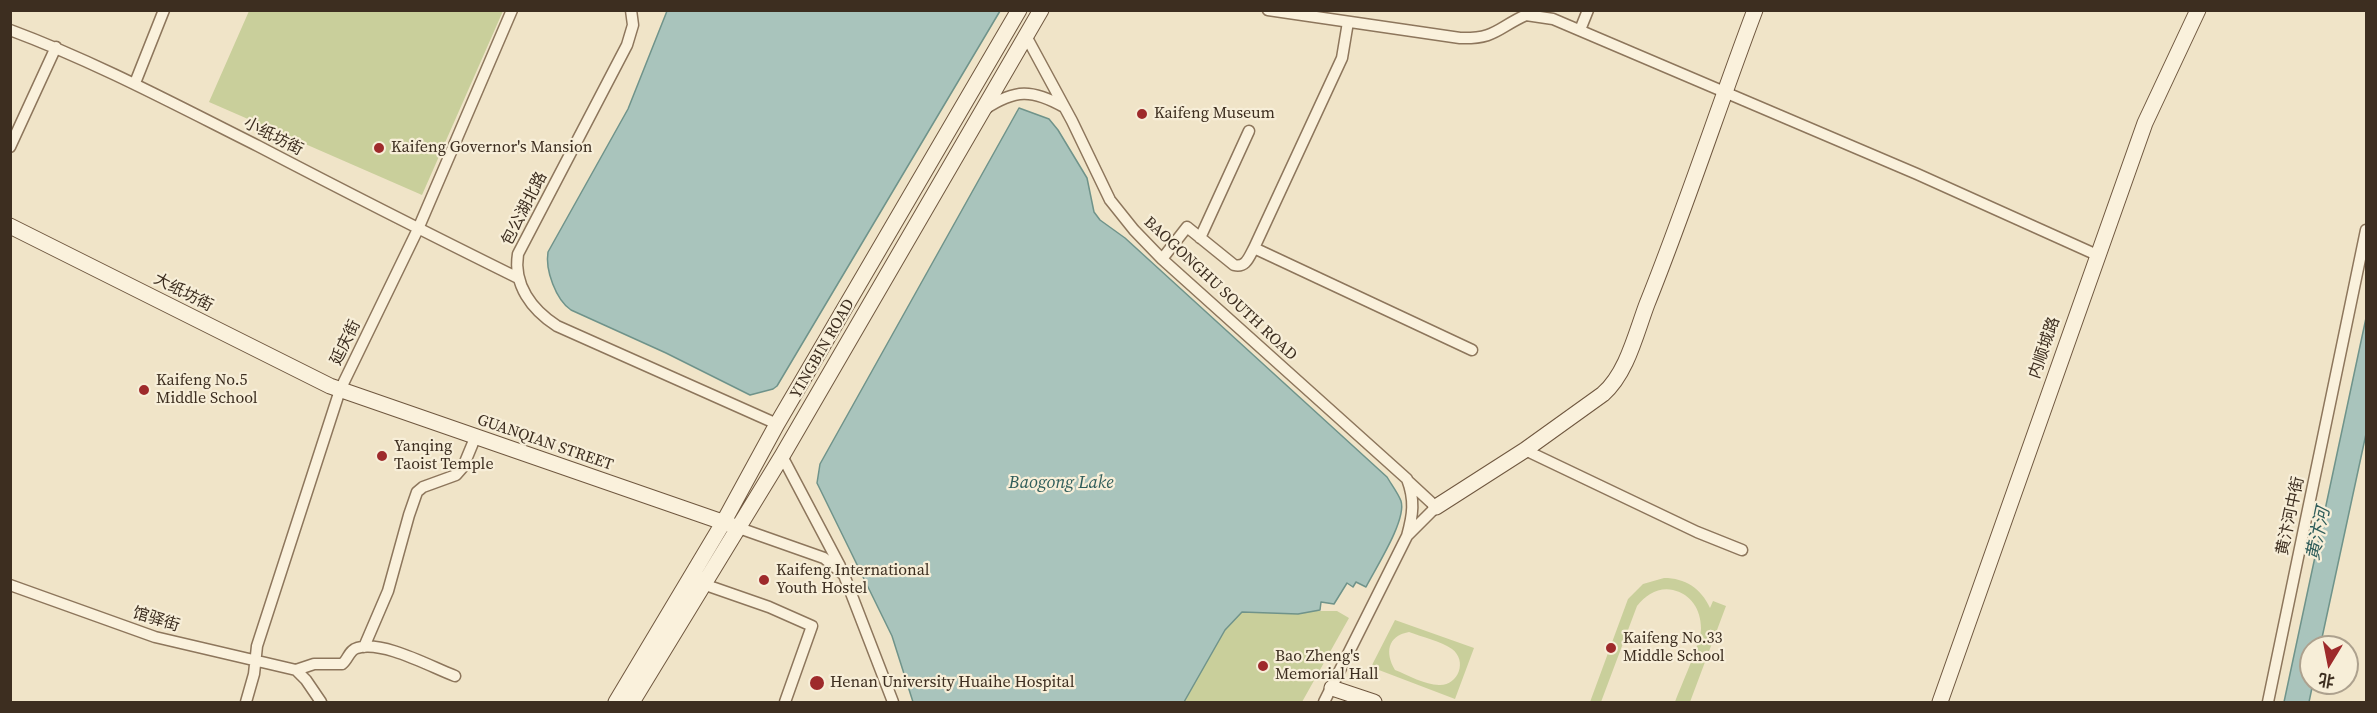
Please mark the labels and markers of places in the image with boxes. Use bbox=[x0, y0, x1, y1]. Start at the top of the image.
place label: Kaifeng Museum bbox=[1154, 104, 1275, 124]
marker: Kaifeng Museum bbox=[1135, 107, 1149, 121]
place label: Kaifeng Governor's Mansion bbox=[391, 138, 593, 158]
marker: Kaifeng Governor's Mansion bbox=[372, 141, 386, 155]
place label: Kaifeng No.5 Middle School bbox=[156, 371, 258, 409]
marker: Kaifeng No.5 Middle School bbox=[137, 383, 151, 397]
place label: Yanqing Taoist Temple bbox=[394, 437, 494, 475]
marker: Yanqing Taoist Temple bbox=[375, 449, 389, 463]
place label: Kaifeng International Youth Hostel bbox=[776, 561, 930, 599]
marker: Kaifeng International Youth Hostel bbox=[757, 573, 771, 587]
place label: Kaifeng No.33 Middle School bbox=[1623, 629, 1725, 667]
marker: Kaifeng No.33 Middle School bbox=[1604, 641, 1618, 655]
place label: Bao Zheng's Memorial Hall bbox=[1275, 647, 1379, 685]
marker: Bao Zheng's Memorial Hall bbox=[1256, 659, 1270, 673]
place label: Henan University Huaihe Hospital bbox=[830, 673, 1074, 693]
marker: Henan University Huaihe Hospital bbox=[808, 674, 826, 692]

